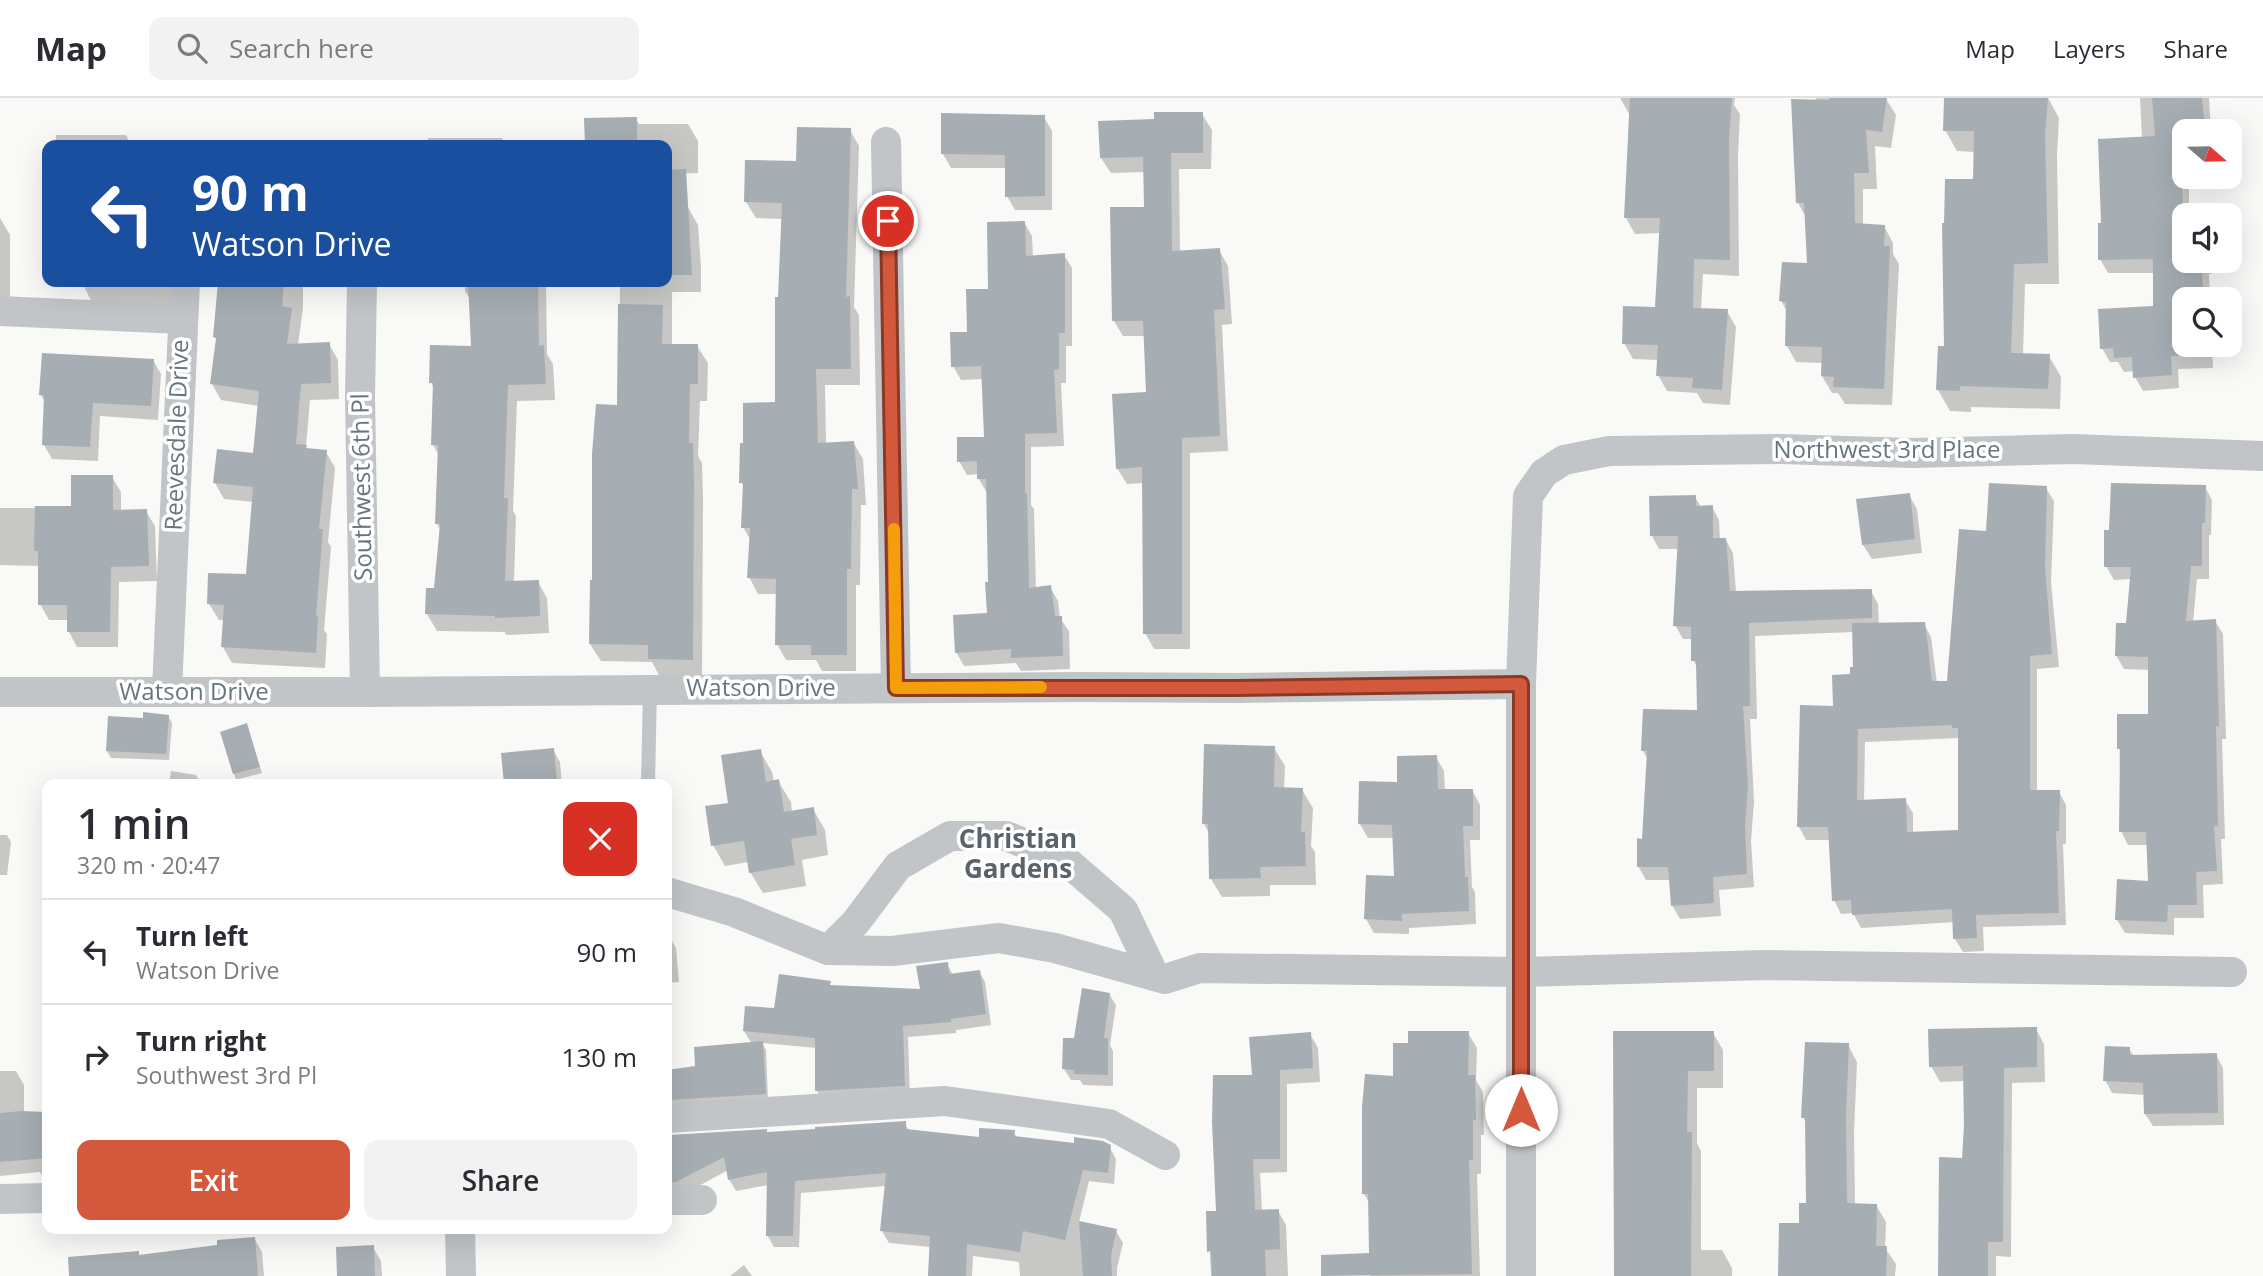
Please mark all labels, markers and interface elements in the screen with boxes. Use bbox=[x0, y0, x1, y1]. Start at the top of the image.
search box bbox=[149, 17, 639, 80]
text: Map bbox=[35, 26, 107, 71]
icon: search bbox=[173, 29, 211, 67]
text: Search here bbox=[229, 30, 374, 66]
text: Map bbox=[1965, 32, 2015, 65]
text: Layers bbox=[2053, 32, 2126, 65]
text: Share bbox=[2164, 32, 2228, 65]
north arrow bbox=[2172, 119, 2242, 189]
map controls bbox=[2172, 119, 2242, 357]
text: 90 m bbox=[192, 159, 309, 225]
icon: left bbox=[77, 168, 168, 259]
pin bbox=[858, 191, 918, 251]
icon: arrive bbox=[869, 202, 907, 240]
button: sound bbox=[2172, 203, 2242, 273]
text: Watson Drive bbox=[192, 222, 392, 265]
button: search bbox=[2172, 287, 2242, 357]
street label: Reevesdale Drive bbox=[156, 339, 195, 531]
street label: Southwest 6th Pl bbox=[342, 393, 379, 581]
street label: Northwest 3rd Place bbox=[1773, 432, 2001, 465]
street label: Watson Drive bbox=[686, 670, 836, 703]
street label: Watson Drive bbox=[119, 674, 269, 707]
text: 1 min bbox=[77, 794, 190, 851]
button: close bbox=[563, 802, 637, 876]
district label: Christian Gardens bbox=[959, 820, 1077, 886]
text: 320 m · 20:47 bbox=[77, 849, 220, 881]
text: Turn left bbox=[136, 918, 248, 954]
icon: left bbox=[77, 933, 115, 971]
text: 90 m bbox=[576, 934, 637, 970]
text: Watson Drive bbox=[136, 954, 279, 986]
text: Turn right bbox=[136, 1023, 267, 1059]
icon: right bbox=[77, 1038, 115, 1076]
text: 130 m bbox=[562, 1039, 637, 1075]
text: Southwest 3rd Pl bbox=[136, 1059, 317, 1091]
position arrow bbox=[1484, 1073, 1558, 1147]
button: Exit bbox=[77, 1140, 350, 1220]
button: Share bbox=[364, 1140, 637, 1220]

